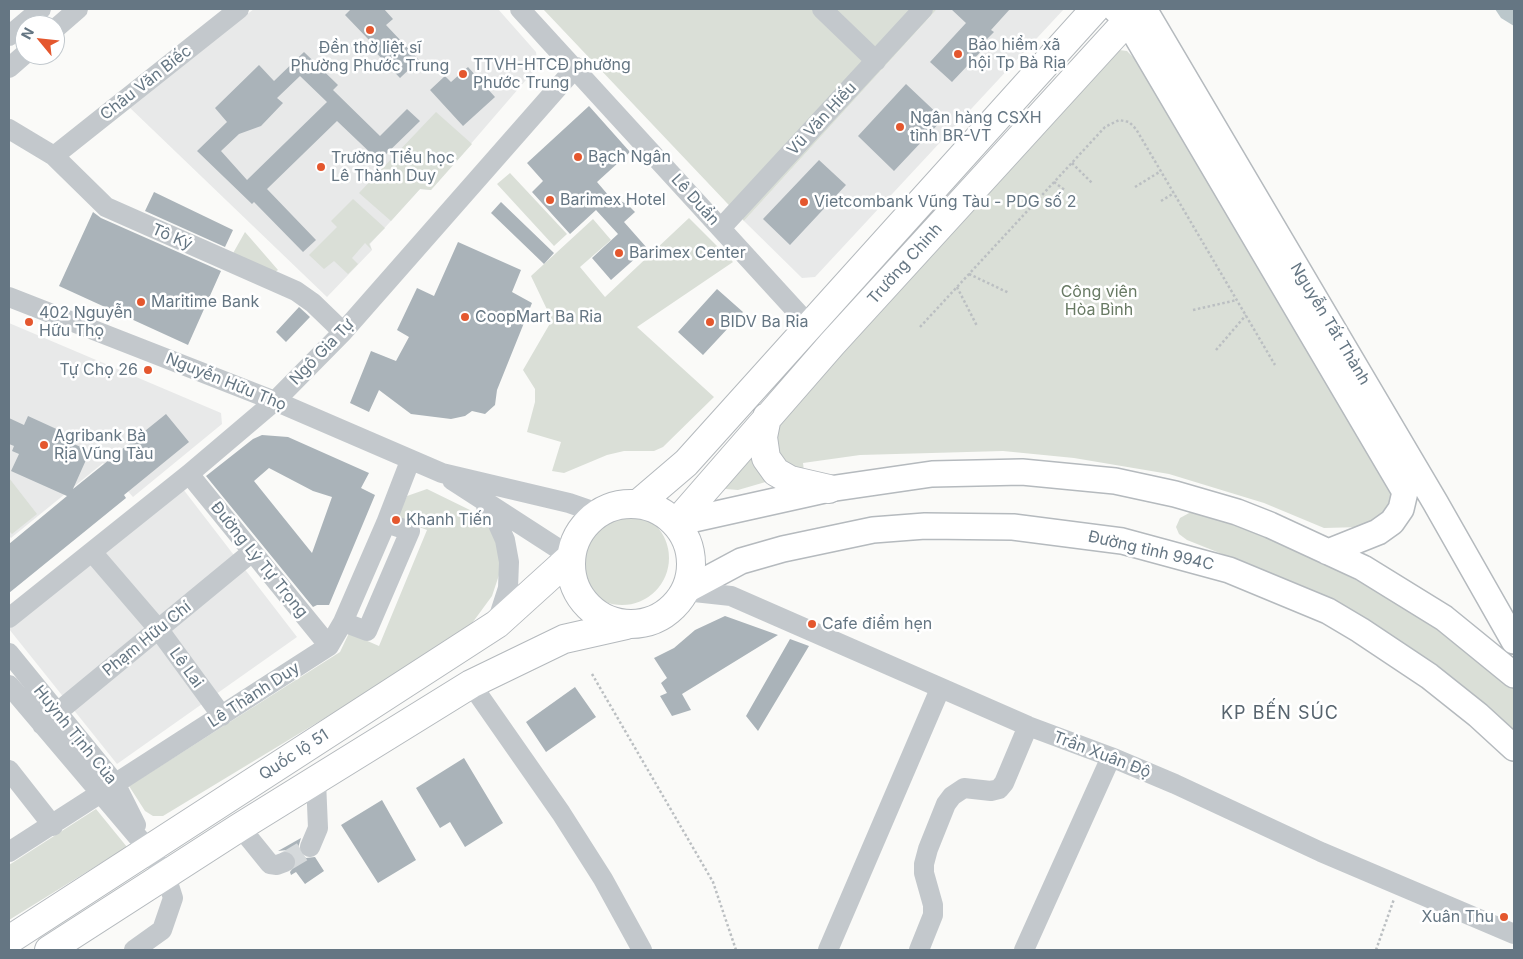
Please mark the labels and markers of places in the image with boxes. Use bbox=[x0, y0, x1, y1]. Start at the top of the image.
marker: Đền thờ liệt sĩ Phường Phước Trung bbox=[364, 24, 376, 36]
place label: Bảo hiểm xã hội Tp Bà Rịa bbox=[968, 35, 1066, 73]
place label: Đền thờ liệt sĩ Phường Phước Trung bbox=[291, 38, 449, 76]
marker: Bảo hiểm xã hội Tp Bà Rịa bbox=[952, 48, 964, 60]
place label: TTVH-HTCĐ phường Phước Trung bbox=[473, 55, 631, 93]
marker: TTVH-HTCĐ phường Phước Trung bbox=[457, 68, 469, 80]
place label: Ngân hàng CSXH tỉnh BR-VT bbox=[910, 108, 1042, 146]
marker: Ngân hàng CSXH tỉnh BR-VT bbox=[894, 121, 906, 133]
place label: Bạch Ngân bbox=[588, 147, 671, 167]
place label: Trường Tiểu học Lê Thành Duy bbox=[331, 148, 455, 186]
marker: Bạch Ngân bbox=[572, 151, 584, 163]
marker: Trường Tiểu học Lê Thành Duy bbox=[315, 161, 327, 173]
place label: Barimex Hotel bbox=[560, 190, 666, 210]
place label: Vietcombank Vũng Tàu - PDG số 2 bbox=[814, 192, 1076, 212]
marker: Barimex Hotel bbox=[544, 194, 556, 206]
marker: Vietcombank Vũng Tàu - PDG số 2 bbox=[798, 196, 810, 208]
place label: Barimex Center bbox=[629, 243, 746, 263]
marker: Barimex Center bbox=[613, 247, 625, 259]
place label: Maritime Bank bbox=[151, 292, 259, 312]
marker: Maritime Bank bbox=[135, 296, 147, 308]
place label: 402 Nguyễn Hữu Thọ bbox=[39, 303, 132, 341]
place label: CoopMart Ba Ria bbox=[475, 307, 602, 327]
marker: CoopMart Ba Ria bbox=[459, 311, 471, 323]
place label: BIDV Ba Ria bbox=[720, 312, 808, 332]
marker: 402 Nguyễn Hữu Thọ bbox=[23, 316, 35, 328]
marker: BIDV Ba Ria bbox=[704, 316, 716, 328]
place label: Tự Chọ 26 bbox=[60, 360, 138, 380]
marker: Tự Chọ 26 bbox=[142, 364, 154, 376]
place label: Agribank Bà Rịa Vũng Tàu bbox=[54, 426, 154, 464]
marker: Agribank Bà Rịa Vũng Tàu bbox=[38, 439, 50, 451]
place label: Khanh Tiến bbox=[406, 510, 492, 530]
marker: Khanh Tiến bbox=[390, 514, 402, 526]
place label: Cafe điểm hẹn bbox=[822, 614, 932, 634]
marker: Cafe điểm hẹn bbox=[806, 618, 818, 630]
place label: Xuân Thu bbox=[1421, 907, 1494, 927]
marker: Xuân Thu bbox=[1498, 911, 1510, 923]

